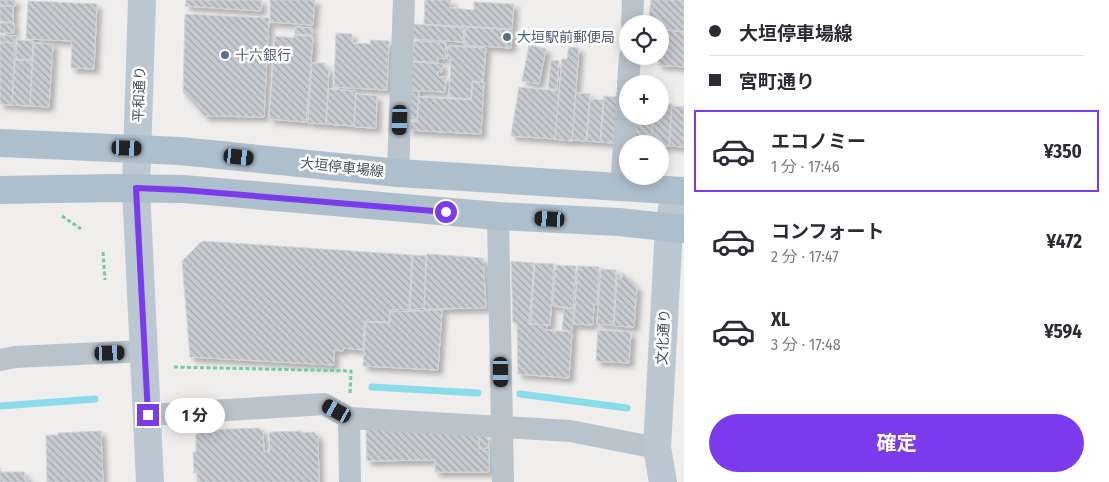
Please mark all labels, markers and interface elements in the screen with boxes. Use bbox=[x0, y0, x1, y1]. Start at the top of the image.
map controls bbox=[619, 15, 669, 185]
button: locate bbox=[619, 15, 669, 65]
text: 大垣停車場線 bbox=[739, 22, 853, 45]
place label: 大垣駅前郵便局 bbox=[517, 29, 615, 46]
marker: 大垣駅前郵便局 bbox=[501, 31, 513, 43]
place label: 十六銀行 bbox=[235, 47, 291, 64]
marker: 十六銀行 bbox=[219, 49, 231, 61]
street label: 平和通り bbox=[130, 66, 149, 122]
text: 宮町通り bbox=[739, 70, 815, 93]
button: + bbox=[619, 75, 669, 125]
car bbox=[391, 105, 408, 135]
icon: car bbox=[711, 129, 756, 174]
text: エコノミー bbox=[771, 130, 866, 153]
button: − bbox=[619, 135, 669, 185]
car bbox=[111, 140, 142, 156]
text: ¥350 bbox=[1044, 140, 1082, 163]
car bbox=[223, 148, 254, 166]
street label: 大垣停車場線 bbox=[299, 155, 385, 180]
text: 1 分 · 17:46 bbox=[771, 157, 840, 176]
route start bbox=[435, 201, 457, 223]
car bbox=[534, 211, 565, 227]
icon: car bbox=[711, 219, 756, 264]
text: コンフォート bbox=[771, 220, 884, 243]
text: ¥472 bbox=[1046, 230, 1082, 253]
text: 2 分 · 17:47 bbox=[771, 247, 839, 266]
text: XL bbox=[771, 308, 790, 331]
street label: 文化通り bbox=[654, 309, 673, 365]
icon: car bbox=[711, 309, 756, 354]
text: ¥594 bbox=[1044, 320, 1082, 343]
text: 3 分 · 17:48 bbox=[771, 335, 841, 354]
car bbox=[94, 345, 125, 361]
car bbox=[493, 357, 508, 387]
car bbox=[320, 397, 353, 425]
callout: 1 分 bbox=[166, 398, 226, 432]
route end bbox=[137, 404, 159, 426]
text: 1 分 bbox=[182, 406, 208, 425]
button: 確定 bbox=[709, 414, 1084, 472]

